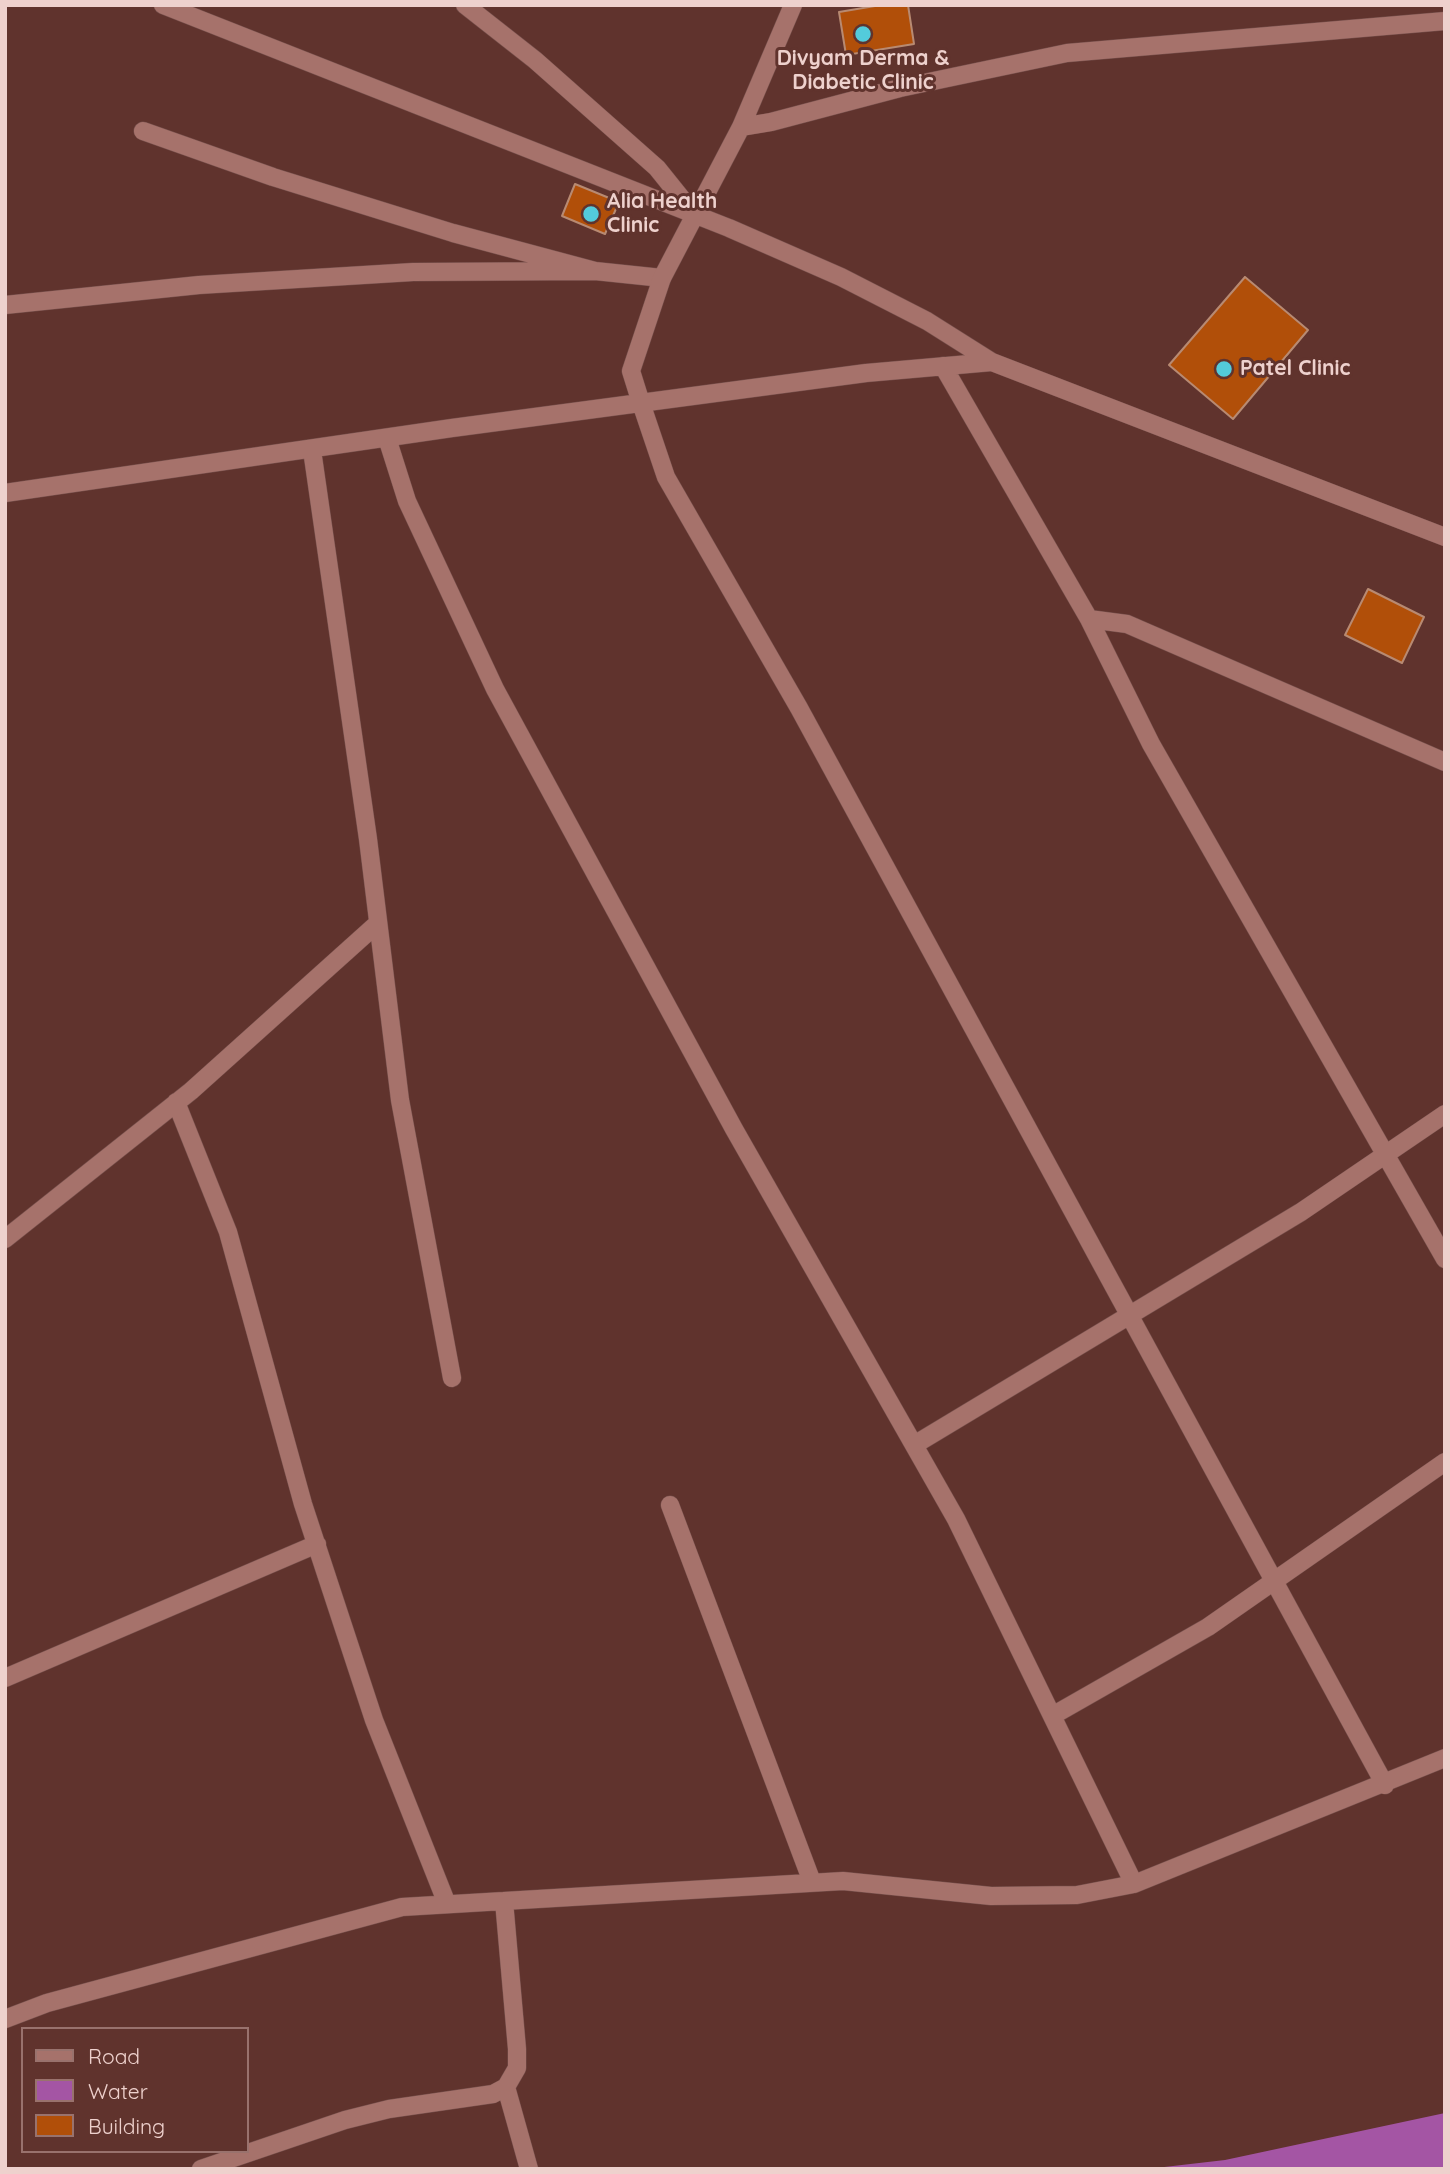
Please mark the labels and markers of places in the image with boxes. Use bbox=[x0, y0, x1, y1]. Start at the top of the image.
marker: Divyam Derma & Diabetic Clinic bbox=[853, 24, 873, 44]
place label: Divyam Derma & Diabetic Clinic bbox=[777, 46, 949, 96]
place label: Alia Health Clinic bbox=[607, 189, 717, 239]
marker: Alia Health Clinic bbox=[581, 204, 601, 224]
place label: Patel Clinic bbox=[1240, 356, 1350, 382]
marker: Patel Clinic bbox=[1214, 359, 1234, 379]

